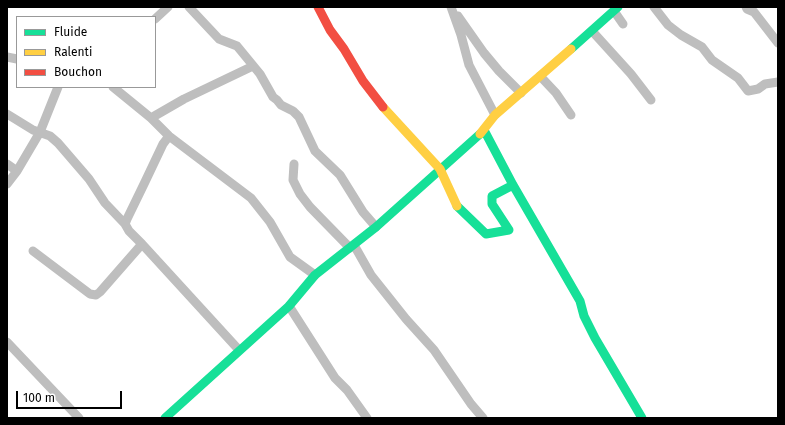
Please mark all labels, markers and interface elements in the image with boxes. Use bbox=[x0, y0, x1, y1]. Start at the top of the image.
legend bbox=[16, 16, 156, 88]
text: Fluide bbox=[54, 25, 87, 39]
text: Ralenti bbox=[54, 45, 92, 59]
text: Bouchon bbox=[54, 65, 102, 79]
scale bar bbox=[18, 383, 124, 409]
text: 100 m bbox=[23, 391, 55, 405]

